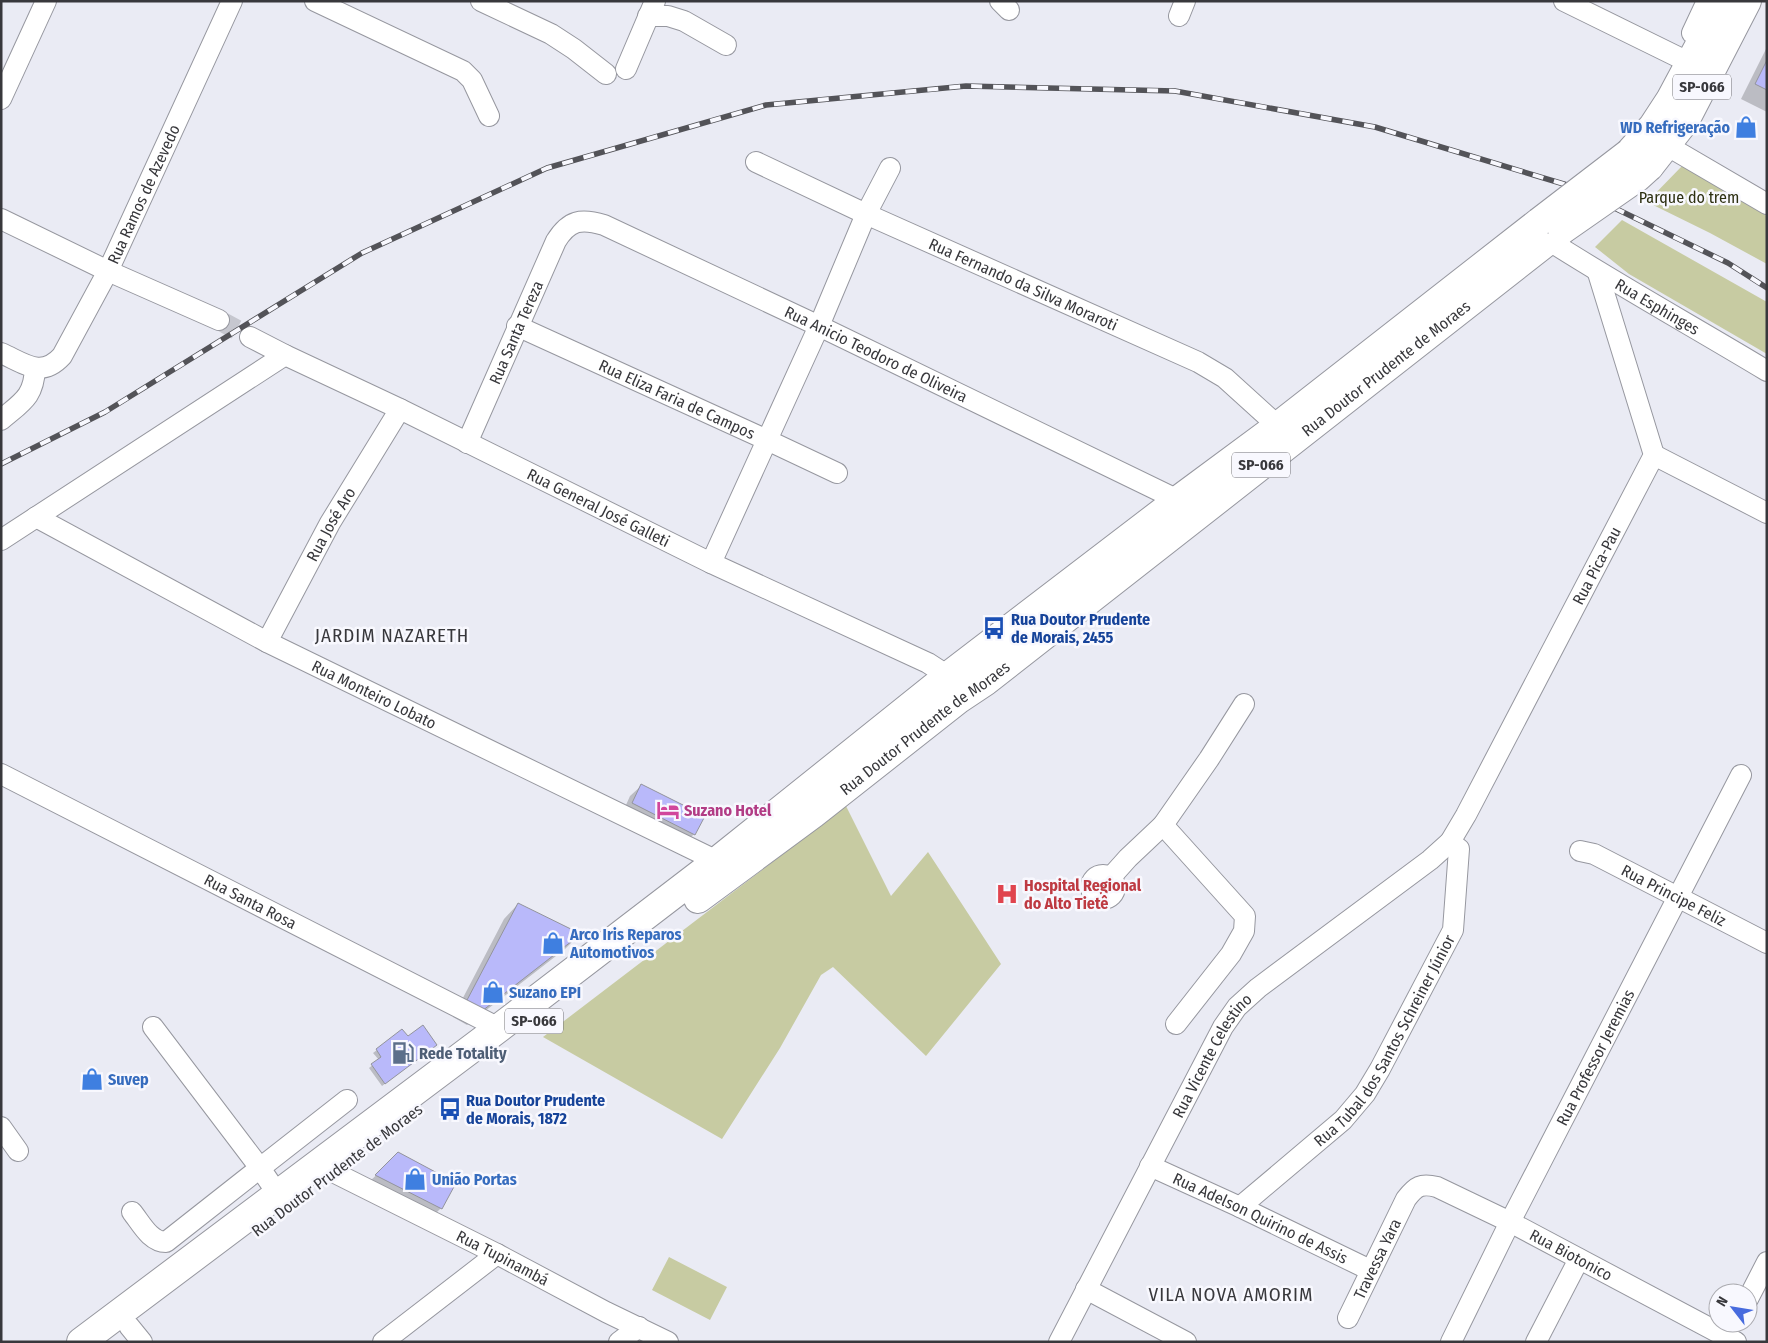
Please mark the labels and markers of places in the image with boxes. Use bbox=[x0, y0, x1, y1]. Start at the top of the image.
shop icon: WD Refrigeração bbox=[1733, 114, 1759, 140]
place label: WD Refrigeração bbox=[1620, 118, 1730, 138]
place label: Rua Doutor Prudente de Morais, 2455 bbox=[1011, 610, 1150, 647]
bus stop icon: Rua Doutor Prudente de Morais, 2455 bbox=[981, 615, 1007, 641]
hotel icon: Suzano Hotel bbox=[655, 797, 681, 823]
place label: Suzano Hotel bbox=[684, 801, 772, 820]
place label: Hospital Regional do Alto Tietê bbox=[1024, 876, 1142, 913]
hospital icon: Hospital Regional do Alto Tietê bbox=[994, 881, 1020, 907]
place label: Arco Iris Reparos Automotivos bbox=[569, 925, 682, 962]
shop icon: Arco Iris Reparos Automotivos bbox=[540, 930, 566, 956]
shop icon: Suzano EPI bbox=[480, 979, 506, 1005]
place label: Suzano EPI bbox=[509, 983, 581, 1002]
fuel station icon: Rede Totality bbox=[390, 1040, 416, 1066]
place label: Rede Totality bbox=[419, 1044, 507, 1063]
shop icon: Suvep bbox=[79, 1066, 105, 1092]
place label: Suvep bbox=[108, 1070, 149, 1089]
place label: Rua Doutor Prudente de Morais, 1872 bbox=[466, 1091, 605, 1128]
bus stop icon: Rua Doutor Prudente de Morais, 1872 bbox=[437, 1096, 463, 1122]
shop icon: União Portas bbox=[402, 1166, 428, 1192]
place label: União Portas bbox=[432, 1170, 517, 1189]

